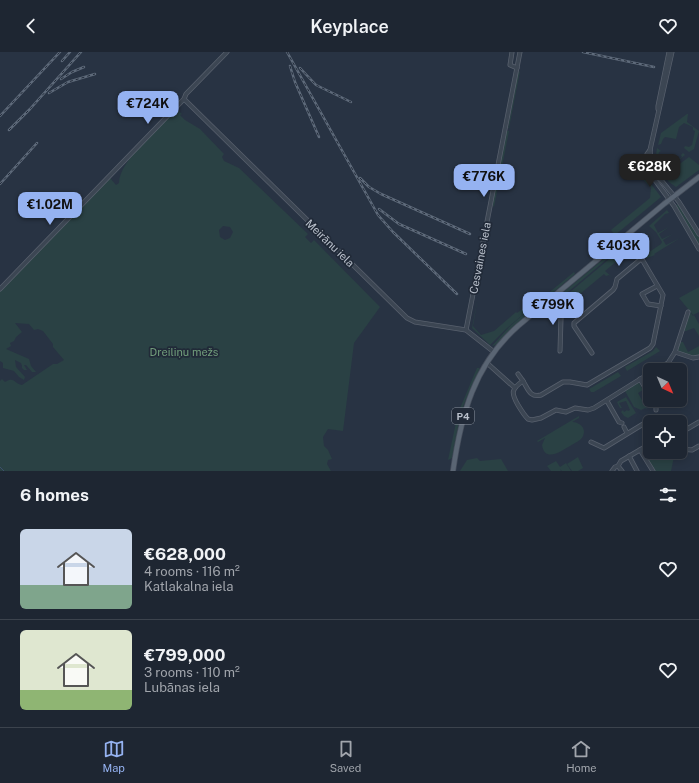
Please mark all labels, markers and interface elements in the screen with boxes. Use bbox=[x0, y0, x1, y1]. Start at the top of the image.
icon: back bbox=[20, 15, 42, 37]
icon: heart bbox=[657, 15, 679, 37]
text: Keyplace bbox=[310, 16, 389, 37]
pin: €724K bbox=[120, 91, 176, 125]
text: €724K bbox=[127, 96, 169, 111]
pin: €628K bbox=[622, 154, 678, 188]
text: €628K bbox=[628, 159, 672, 174]
pin: €776K bbox=[456, 164, 512, 198]
text: €776K bbox=[463, 169, 505, 184]
pin: €1.02M bbox=[17, 192, 83, 226]
text: €1.02M bbox=[27, 197, 73, 212]
street label: Meirānu iela bbox=[303, 217, 357, 269]
street label: Cesvaines iela bbox=[467, 221, 493, 295]
pin: €403K bbox=[591, 233, 647, 267]
text: €403K bbox=[597, 238, 641, 253]
pin: €799K bbox=[525, 292, 581, 326]
text: €799K bbox=[532, 297, 574, 312]
park label: Dreiliņu mežs bbox=[150, 346, 219, 358]
north arrow bbox=[643, 363, 687, 407]
map controls bbox=[643, 363, 687, 459]
road number: P4 bbox=[452, 408, 474, 424]
button: locate bbox=[643, 415, 687, 459]
icon: filters bbox=[657, 484, 679, 506]
text: 6 homes bbox=[20, 485, 89, 505]
text: €628,000 bbox=[144, 544, 226, 564]
icon: home bbox=[52, 545, 100, 593]
icon: heart bbox=[657, 558, 679, 580]
text: 4 rooms · 116 m² bbox=[144, 564, 240, 579]
text: Katlakalna iela bbox=[144, 579, 233, 594]
text: €799,000 bbox=[144, 645, 225, 665]
icon: home bbox=[52, 646, 100, 694]
icon: heart bbox=[657, 659, 679, 681]
text: 3 rooms · 110 m² bbox=[144, 665, 240, 680]
text: Lubānas iela bbox=[144, 680, 220, 695]
tab: Map bbox=[102, 738, 125, 774]
tab: Saved bbox=[330, 738, 361, 774]
tab: Home bbox=[566, 738, 597, 774]

